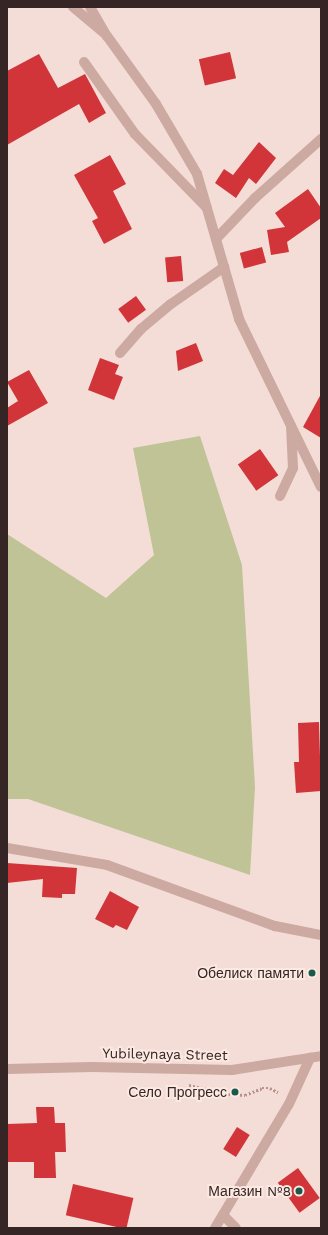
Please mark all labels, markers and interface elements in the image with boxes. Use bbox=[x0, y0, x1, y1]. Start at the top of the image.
place label: Обелиск памяти bbox=[197, 965, 304, 981]
marker: Обелиск памяти bbox=[307, 968, 317, 978]
street label: Yubileynaya Street bbox=[102, 1045, 228, 1063]
place label: Село Прогресс bbox=[128, 1084, 227, 1100]
marker: Село Прогресс bbox=[230, 1087, 240, 1097]
place label: Магазин №8 bbox=[208, 1183, 291, 1199]
marker: Магазин №8 bbox=[294, 1186, 304, 1196]

